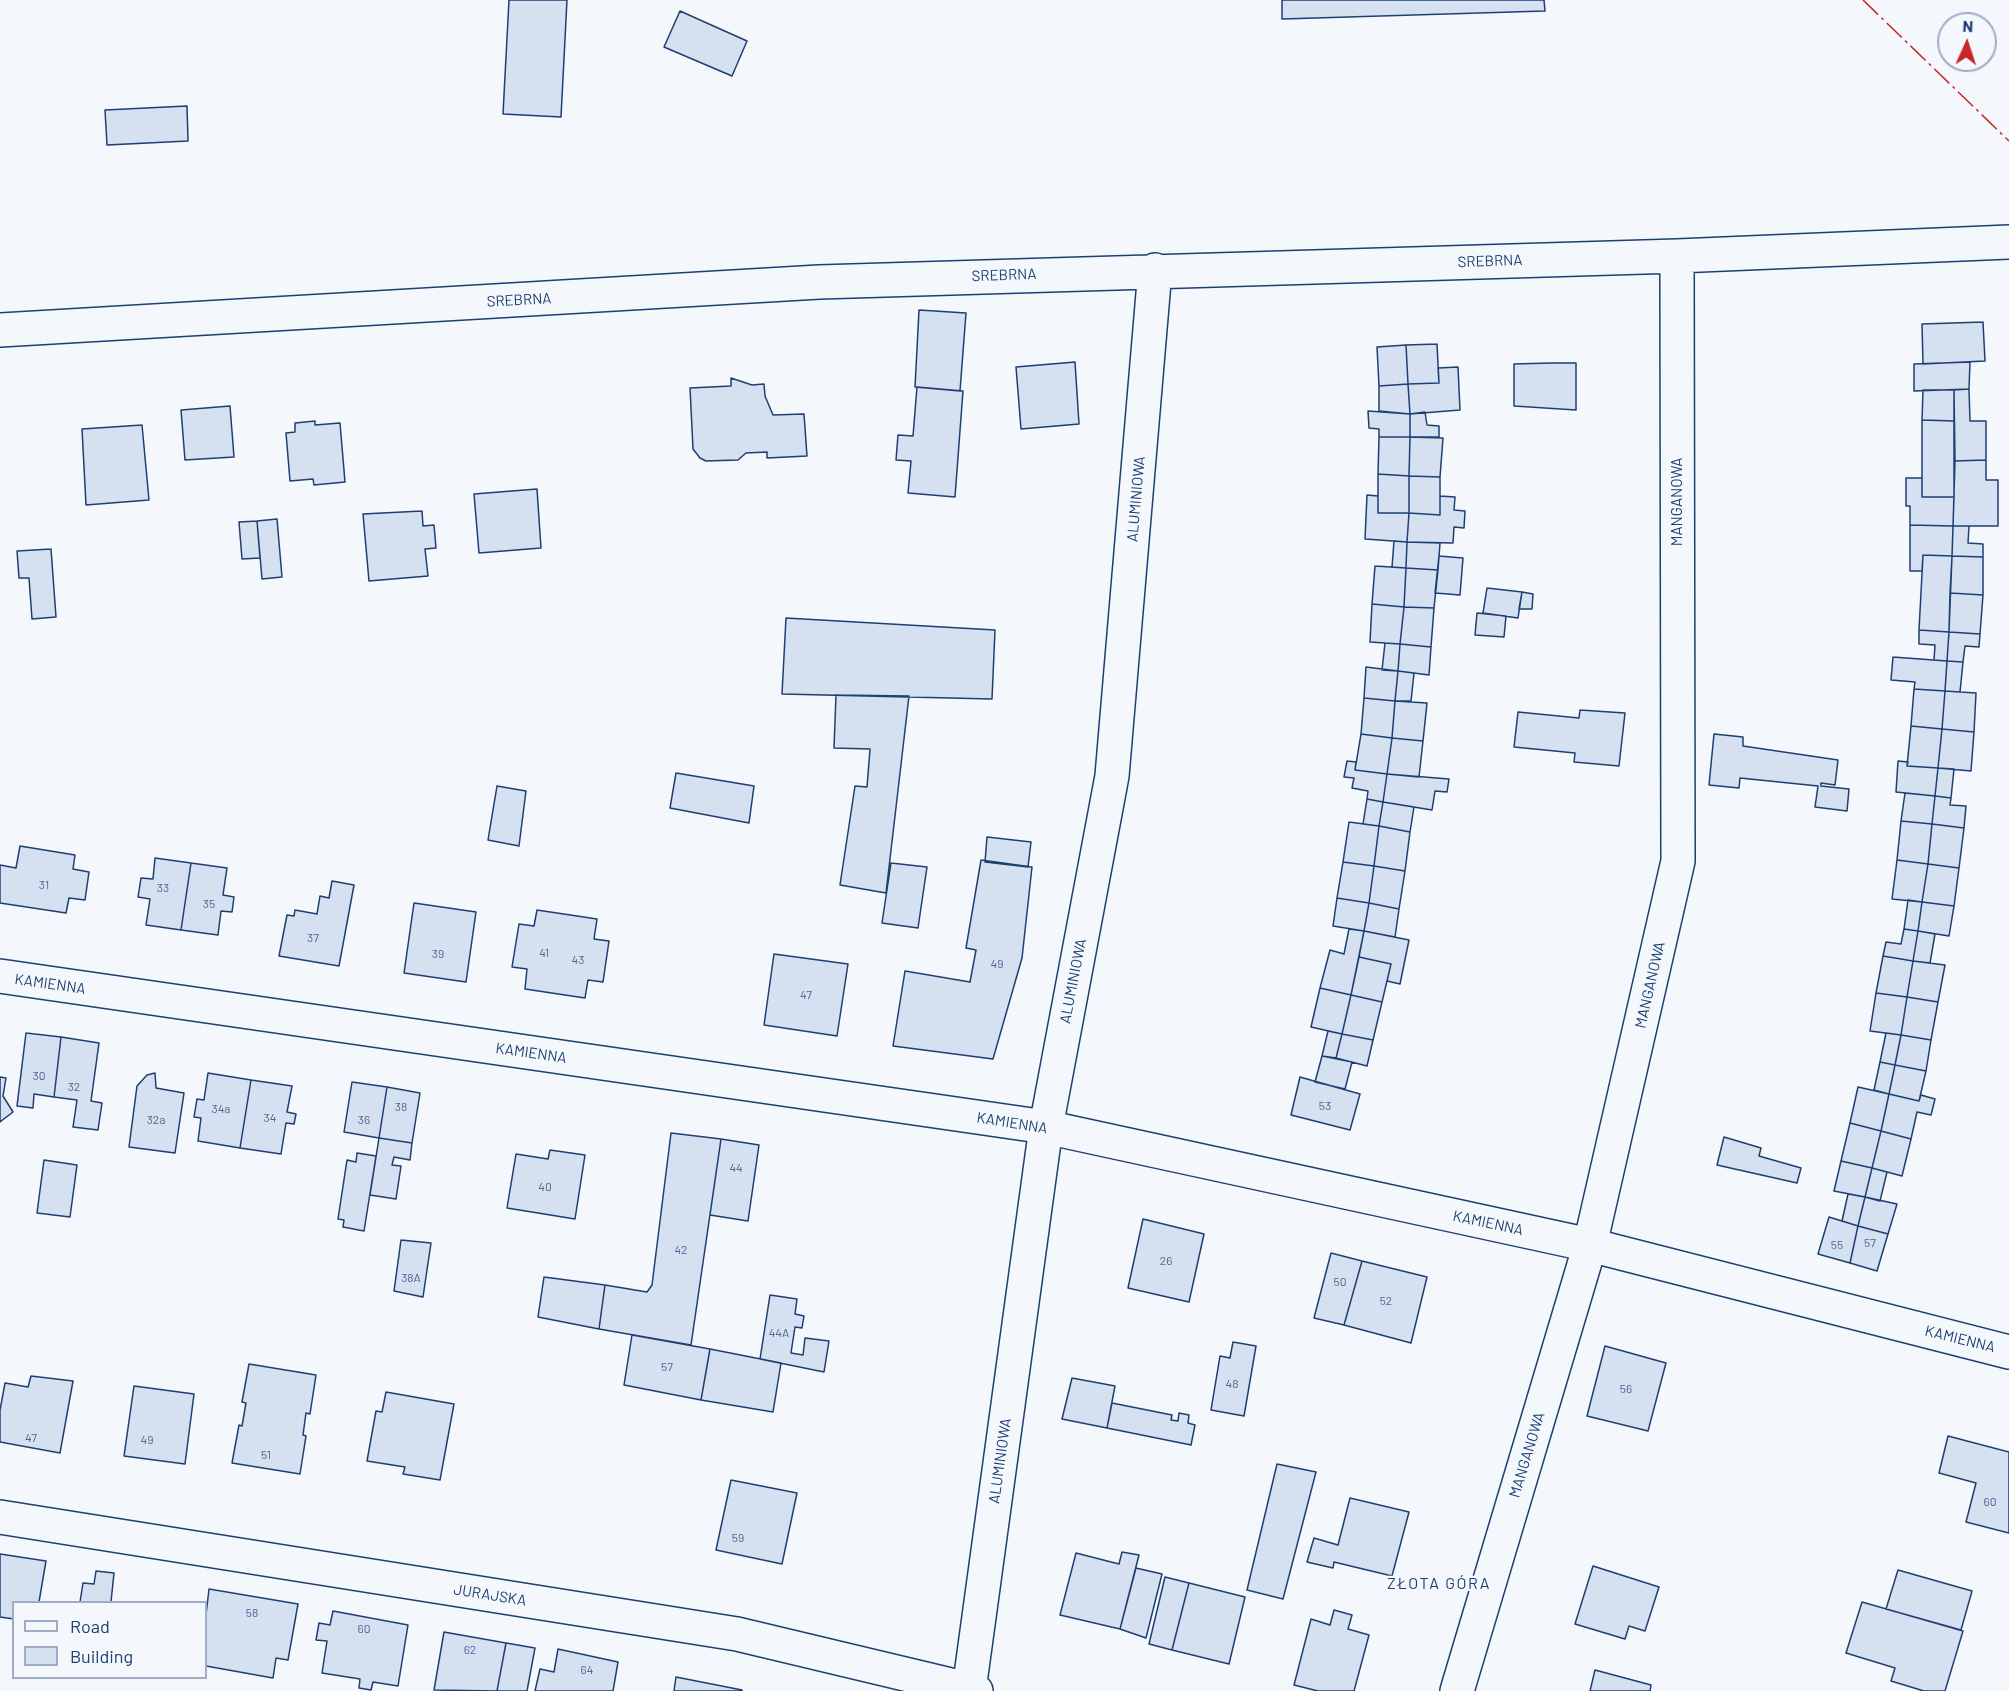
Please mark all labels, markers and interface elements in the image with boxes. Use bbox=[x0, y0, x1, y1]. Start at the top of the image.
north arrow bbox=[1937, 12, 1997, 72]
text: N bbox=[1962, 16, 1974, 35]
street label: SREBRNA bbox=[1457, 251, 1523, 271]
street label: SREBRNA bbox=[971, 265, 1037, 285]
street label: SREBRNA bbox=[486, 289, 552, 311]
street label: ALUMINIOWA bbox=[1123, 455, 1149, 543]
street label: MANGANOWA bbox=[1668, 458, 1686, 546]
house number: 31 bbox=[39, 878, 49, 892]
house number: 33 bbox=[157, 881, 169, 895]
house number: 35 bbox=[203, 897, 215, 911]
house number: 37 bbox=[307, 931, 319, 945]
street label: ALUMINIOWA bbox=[1056, 937, 1090, 1025]
street label: MANGANOWA bbox=[1631, 940, 1669, 1030]
house number: 41 bbox=[539, 946, 549, 960]
house number: 39 bbox=[432, 947, 444, 961]
house number: 43 bbox=[572, 953, 584, 967]
house number: 49 bbox=[991, 957, 1003, 971]
street label: KAMIENNA bbox=[13, 970, 87, 998]
house number: 47 bbox=[800, 988, 812, 1002]
street label: KAMIENNA bbox=[494, 1039, 568, 1067]
house number: 30 bbox=[33, 1069, 45, 1083]
house number: 32 bbox=[68, 1080, 80, 1094]
house number: 53 bbox=[1319, 1099, 1331, 1113]
house number: 38 bbox=[395, 1100, 407, 1114]
house number: 34a bbox=[212, 1102, 230, 1116]
street label: KAMIENNA bbox=[975, 1109, 1049, 1137]
house number: 34 bbox=[264, 1111, 276, 1125]
house number: 32a bbox=[147, 1113, 165, 1127]
house number: 36 bbox=[358, 1113, 370, 1127]
house number: 44 bbox=[729, 1161, 743, 1175]
house number: 40 bbox=[538, 1180, 552, 1194]
street label: KAMIENNA bbox=[1451, 1207, 1525, 1239]
house number: 57 bbox=[1864, 1236, 1876, 1250]
house number: 55 bbox=[1831, 1238, 1843, 1252]
house number: 42 bbox=[674, 1243, 688, 1257]
house number: 26 bbox=[1160, 1254, 1172, 1268]
house number: 38A bbox=[401, 1271, 421, 1285]
house number: 50 bbox=[1334, 1275, 1346, 1289]
house number: 52 bbox=[1380, 1294, 1392, 1308]
street label: KAMIENNA bbox=[1923, 1322, 1997, 1356]
house number: 44A bbox=[769, 1326, 789, 1340]
house number: 57 bbox=[661, 1360, 673, 1374]
house number: 48 bbox=[1226, 1377, 1238, 1391]
house number: 56 bbox=[1620, 1382, 1632, 1396]
street label: MANGANOWA bbox=[1505, 1410, 1549, 1500]
street label: ALUMINIOWA bbox=[985, 1417, 1015, 1505]
house number: 47 bbox=[25, 1431, 37, 1445]
house number: 49 bbox=[141, 1433, 153, 1447]
house number: 51 bbox=[261, 1448, 271, 1462]
house number: 60 bbox=[1984, 1495, 1996, 1509]
house number: 59 bbox=[732, 1531, 744, 1545]
district label: ZŁOTA GÓRA bbox=[1387, 1574, 1491, 1594]
street label: JURAJSKA bbox=[452, 1580, 528, 1610]
legend bbox=[12, 1601, 207, 1679]
house number: 58 bbox=[246, 1606, 258, 1620]
text: Road bbox=[70, 1615, 110, 1637]
house number: 60 bbox=[358, 1622, 370, 1636]
house number: 62 bbox=[464, 1643, 476, 1657]
text: Building bbox=[70, 1645, 133, 1667]
house number: 64 bbox=[581, 1663, 593, 1677]

